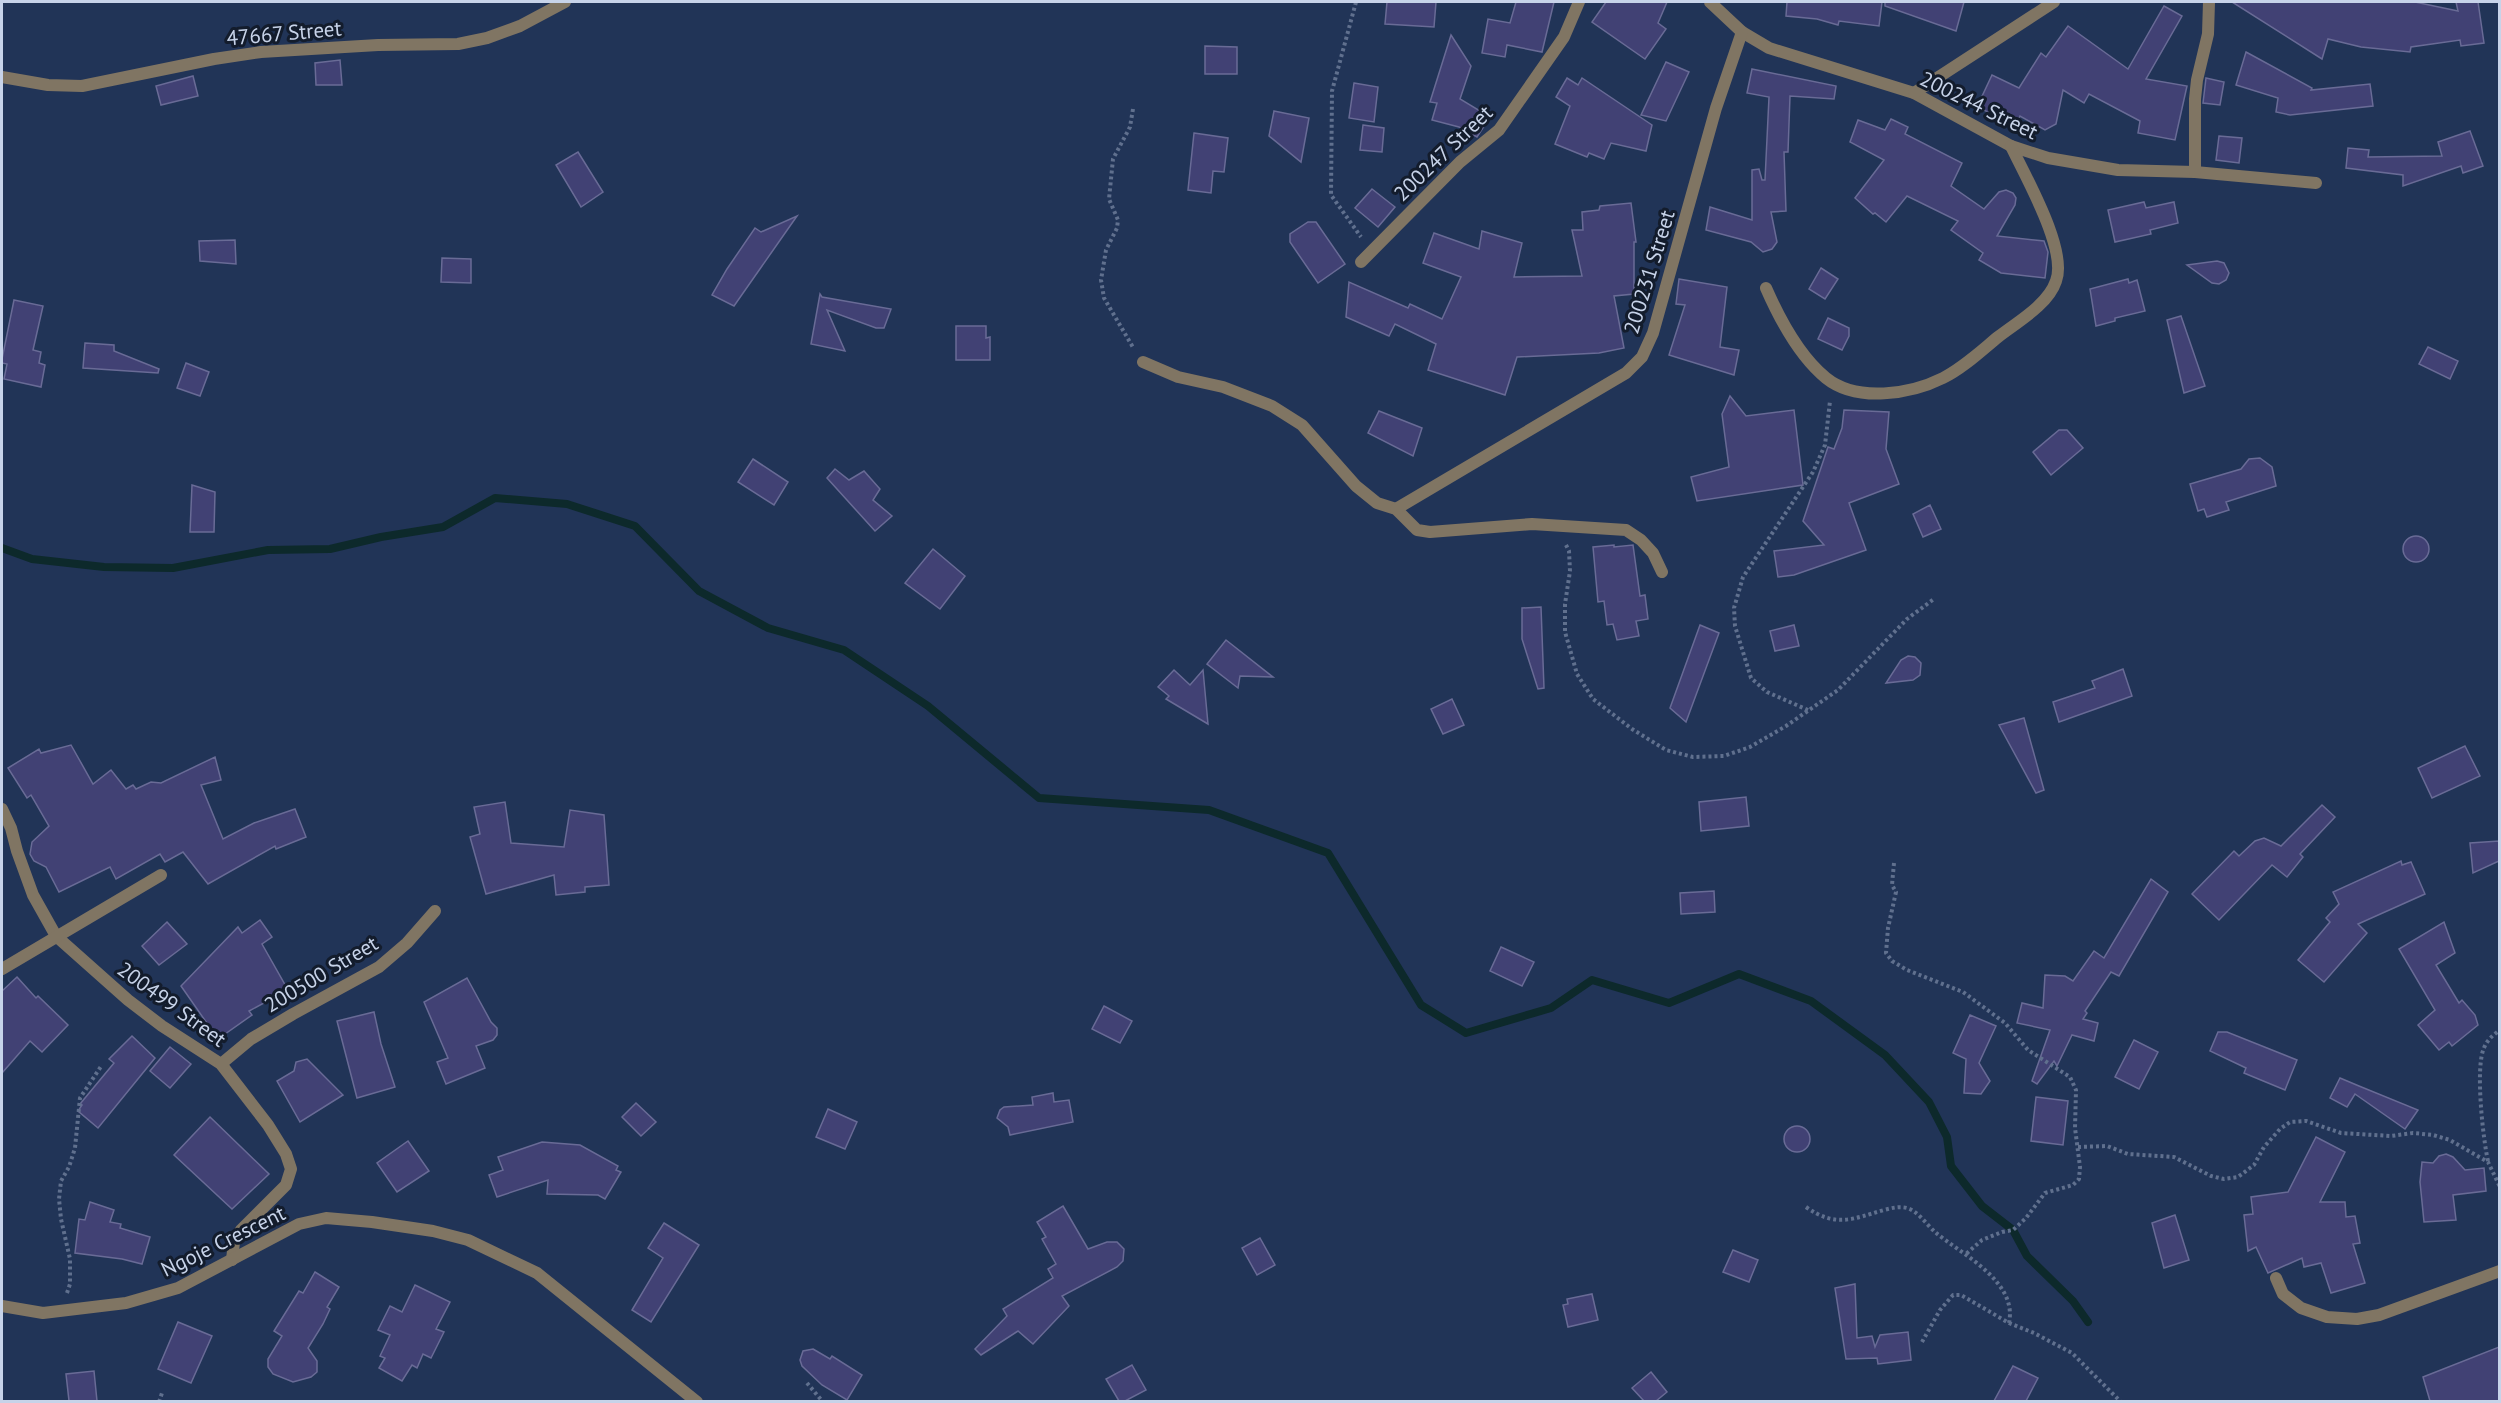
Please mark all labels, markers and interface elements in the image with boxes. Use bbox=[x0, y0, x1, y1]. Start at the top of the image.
street label: 47667 Street bbox=[225, 15, 343, 51]
street label: 200244 Street bbox=[1916, 65, 2042, 145]
street label: 200247 Street bbox=[1388, 99, 1498, 207]
street label: 200231 Street bbox=[1617, 207, 1681, 337]
street label: 200500 Street bbox=[259, 929, 383, 1019]
street label: 200499 Street bbox=[112, 955, 232, 1053]
street label: Ngoje Crescent bbox=[156, 1199, 290, 1283]

